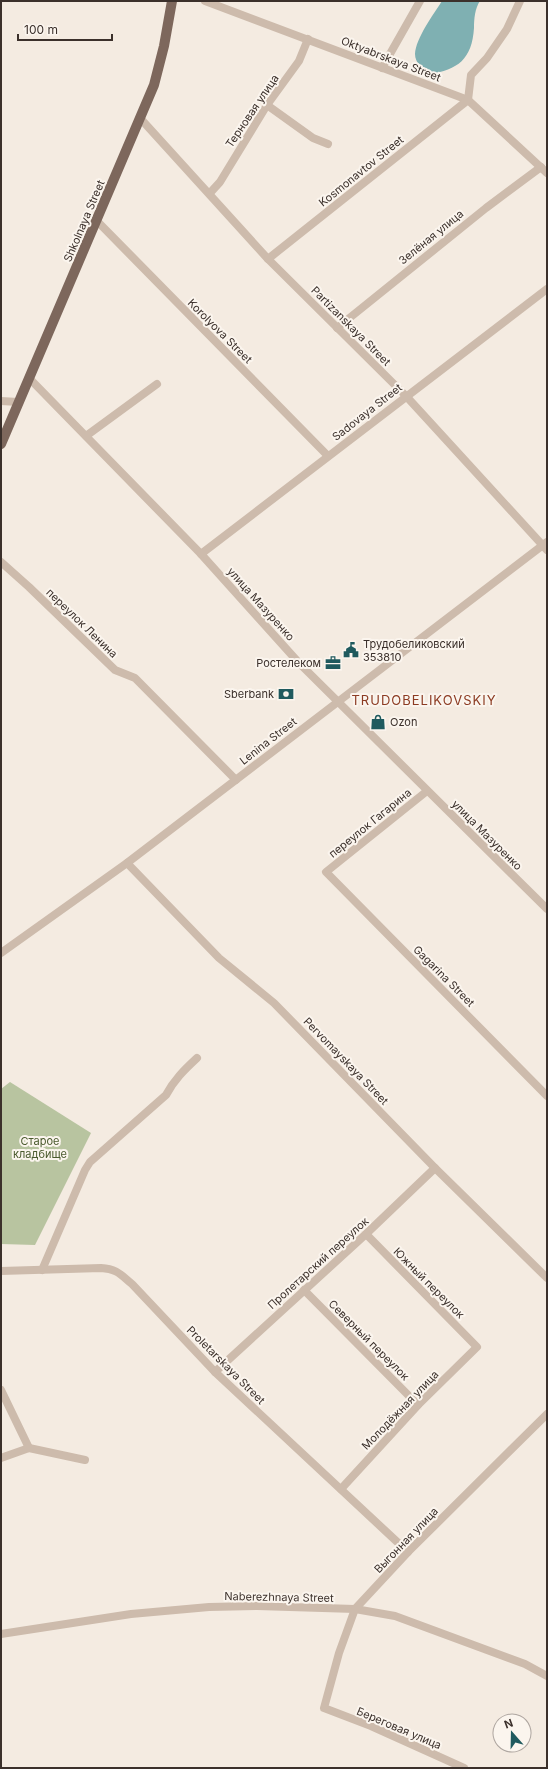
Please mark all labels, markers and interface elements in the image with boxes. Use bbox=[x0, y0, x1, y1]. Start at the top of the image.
scale bar bbox=[18, 16, 112, 42]
text: 100 m bbox=[24, 22, 58, 37]
street label: Oktyabrskaya Street bbox=[339, 34, 443, 85]
street label: Терновая улица bbox=[222, 72, 282, 150]
street label: Kosmonavtov Street bbox=[316, 132, 406, 209]
street label: Shkolnaya Street bbox=[60, 178, 108, 264]
street label: Зелёная улица bbox=[396, 207, 466, 267]
street label: Partizanskaya Street bbox=[308, 283, 394, 369]
street label: Korolyova Street bbox=[185, 296, 255, 366]
street label: Sadovaya Street bbox=[329, 380, 405, 444]
street label: улица Мазуренко bbox=[224, 564, 298, 644]
street label: переулок Ленина bbox=[43, 585, 121, 661]
place label: Трудобеликовский 353810 bbox=[363, 637, 465, 664]
public building icon: Трудобеликовский 353810 bbox=[342, 641, 360, 659]
office icon: Ростелеком bbox=[324, 654, 342, 672]
place label: Ростелеком bbox=[256, 656, 321, 670]
bank icon: Sberbank bbox=[277, 685, 295, 703]
place label: Sberbank bbox=[224, 687, 274, 701]
district label: TRUDOBELIKOVSKIY bbox=[351, 692, 497, 708]
shop icon: Ozon bbox=[369, 713, 387, 731]
street label: Lenina Street bbox=[237, 714, 300, 768]
place label: Ozon bbox=[390, 715, 417, 729]
street label: переулок Гагарина bbox=[326, 785, 414, 861]
street label: улица Мазуренко bbox=[449, 797, 525, 873]
street label: Gagarina Street bbox=[410, 942, 478, 1010]
street label: Pervomayskaya Street bbox=[301, 1014, 392, 1108]
park label: Старое кладбище bbox=[13, 1134, 67, 1161]
street label: Пролетарский переулок bbox=[265, 1214, 371, 1312]
street label: Южный переулок bbox=[391, 1245, 467, 1321]
street label: Северный переулок bbox=[326, 1297, 412, 1383]
street label: Proletarskaya Street bbox=[184, 1323, 268, 1407]
street label: Молодёжная улица bbox=[359, 1368, 441, 1452]
street label: Выгонная улица bbox=[371, 1504, 441, 1576]
street label: Naberezhnaya Street bbox=[224, 1589, 334, 1605]
street label: Береговая улица bbox=[355, 1704, 443, 1752]
north arrow bbox=[492, 1713, 532, 1753]
text: N bbox=[502, 1716, 515, 1732]

